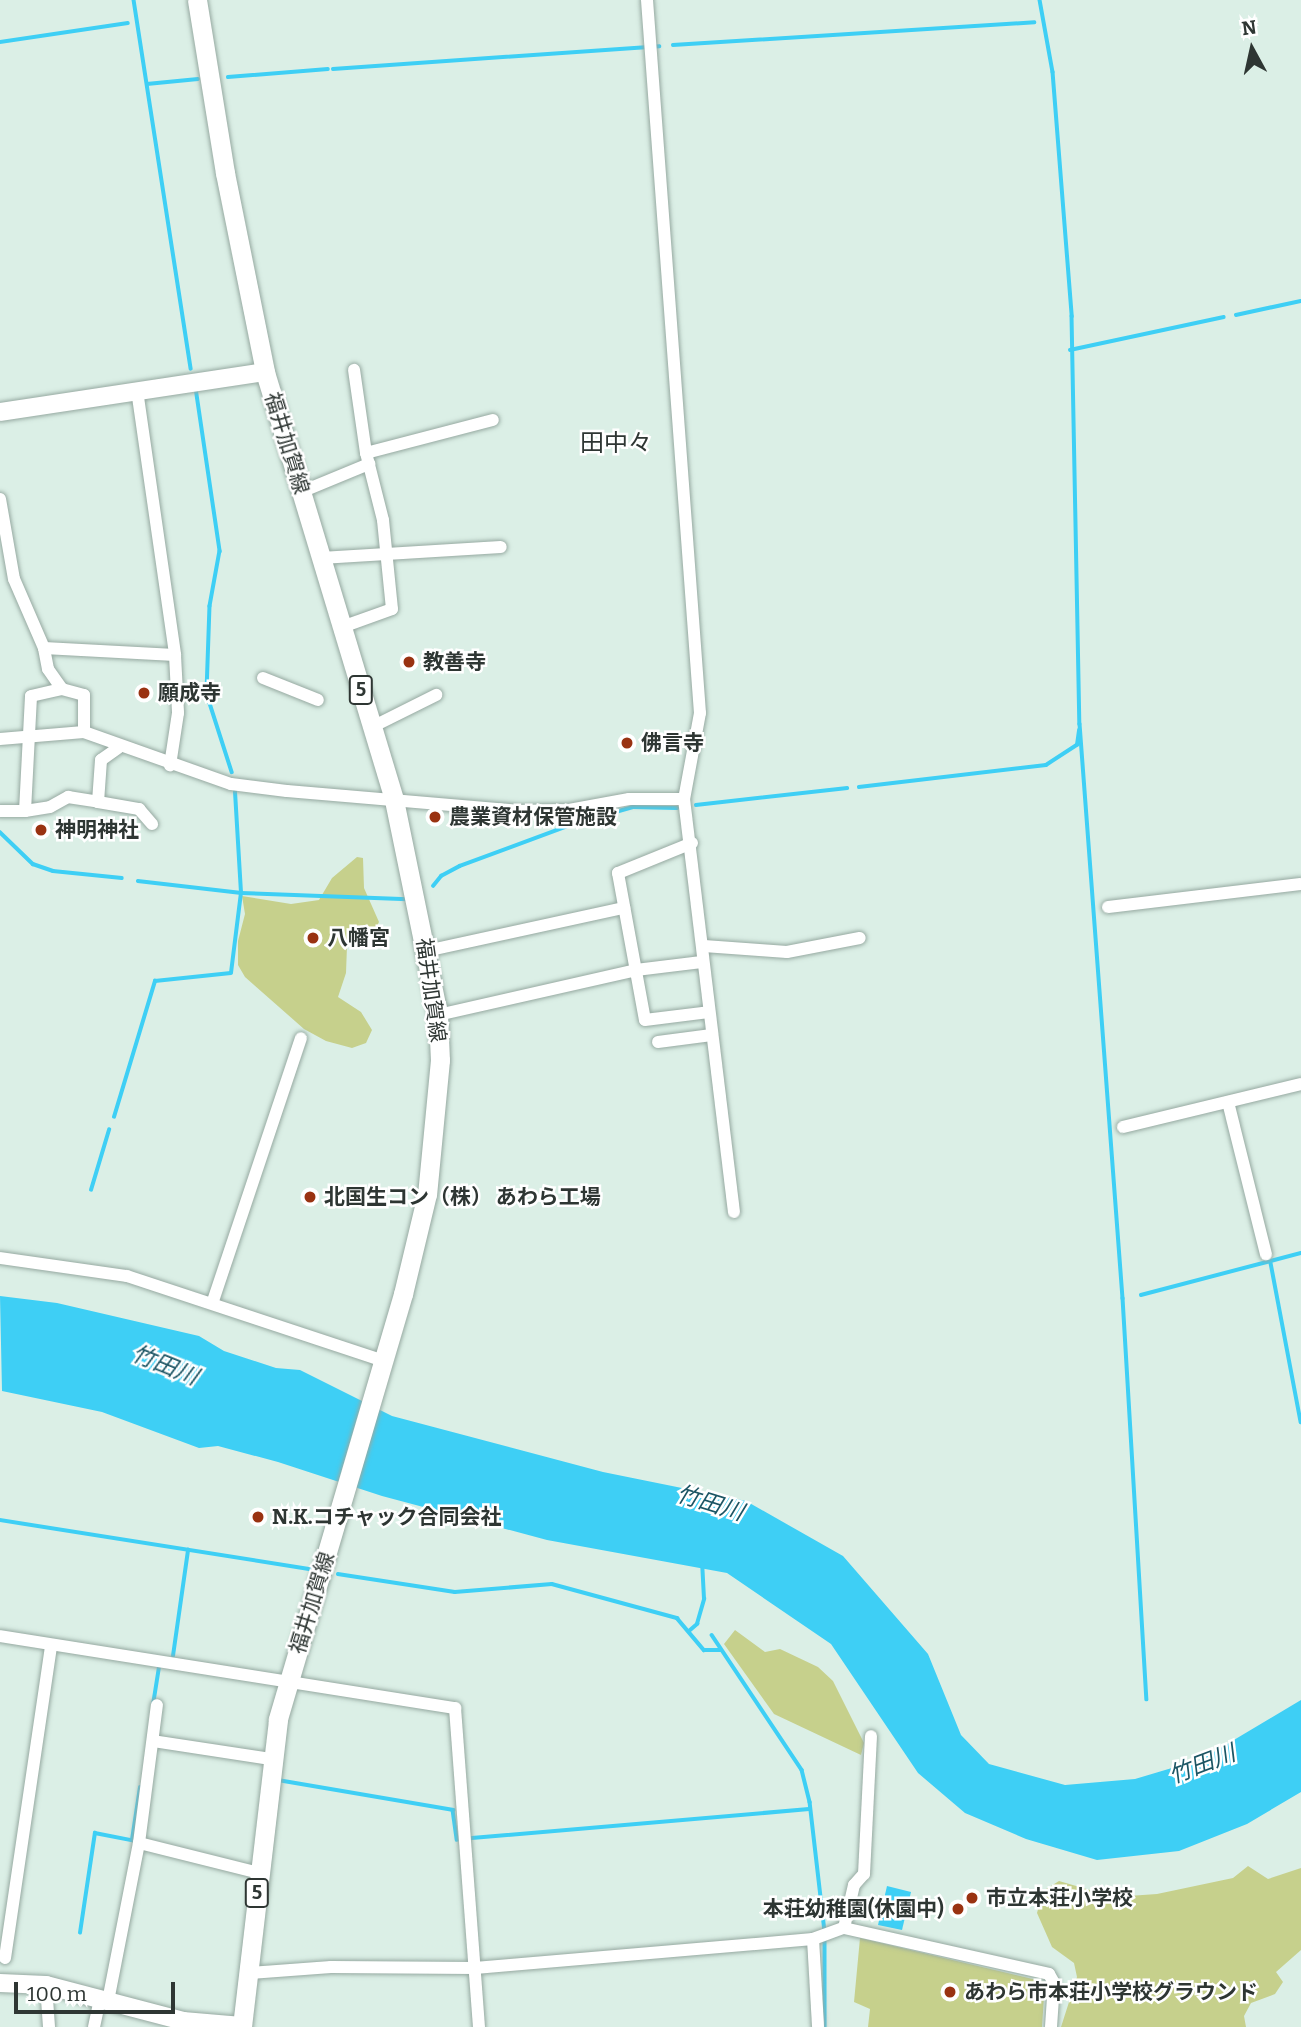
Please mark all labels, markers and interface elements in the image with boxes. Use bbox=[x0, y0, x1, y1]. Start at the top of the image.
north arrow bbox=[1217, 14, 1287, 84]
text: N bbox=[1240, 15, 1258, 40]
street label: 福井加賀線 bbox=[260, 389, 314, 497]
district label: 田中々 bbox=[580, 430, 652, 458]
place label: 教善寺 bbox=[423, 649, 486, 675]
marker: 教善寺 bbox=[401, 654, 417, 670]
road number: 5 bbox=[349, 674, 373, 706]
place label: 願成寺 bbox=[158, 680, 221, 706]
marker: 願成寺 bbox=[136, 685, 152, 701]
place label: 佛言寺 bbox=[641, 730, 704, 756]
marker: 佛言寺 bbox=[619, 735, 635, 751]
place label: 農業資材保管施設 bbox=[449, 804, 617, 830]
marker: 農業資材保管施設 bbox=[427, 809, 443, 825]
place label: 神明神社 bbox=[55, 817, 139, 843]
marker: 神明神社 bbox=[33, 822, 49, 838]
place label: 八幡宮 bbox=[327, 925, 390, 951]
marker: 八幡宮 bbox=[305, 930, 321, 946]
street label: 福井加賀線 bbox=[411, 936, 451, 1044]
place label: 北国生コン（株） あわら工場 bbox=[324, 1184, 601, 1210]
marker: 北国生コン（株） あわら工場 bbox=[302, 1189, 318, 1205]
water label: 竹田川 bbox=[128, 1339, 202, 1391]
water label: 竹田川 bbox=[673, 1480, 747, 1526]
place label: N.K.コチャック合同会社 bbox=[272, 1504, 502, 1530]
marker: N.K.コチャック合同会社 bbox=[250, 1509, 266, 1525]
street label: 福井加賀線 bbox=[285, 1549, 339, 1657]
water label: 竹田川 bbox=[1165, 1739, 1239, 1789]
road number: 5 bbox=[245, 1878, 269, 1909]
place label: 市立本荘小学校 bbox=[986, 1885, 1133, 1911]
marker: 市立本荘小学校 bbox=[964, 1890, 980, 1906]
place label: 本荘幼稚園(休園中) bbox=[763, 1896, 944, 1922]
marker: 本荘幼稚園(休園中) bbox=[950, 1901, 966, 1917]
scale bar bbox=[18, 1968, 178, 2012]
place label: あわら市本荘小学校グラウンド bbox=[964, 1979, 1258, 2005]
text: 100 m bbox=[27, 1981, 87, 2007]
marker: あわら市本荘小学校グラウンド bbox=[942, 1984, 958, 2000]

